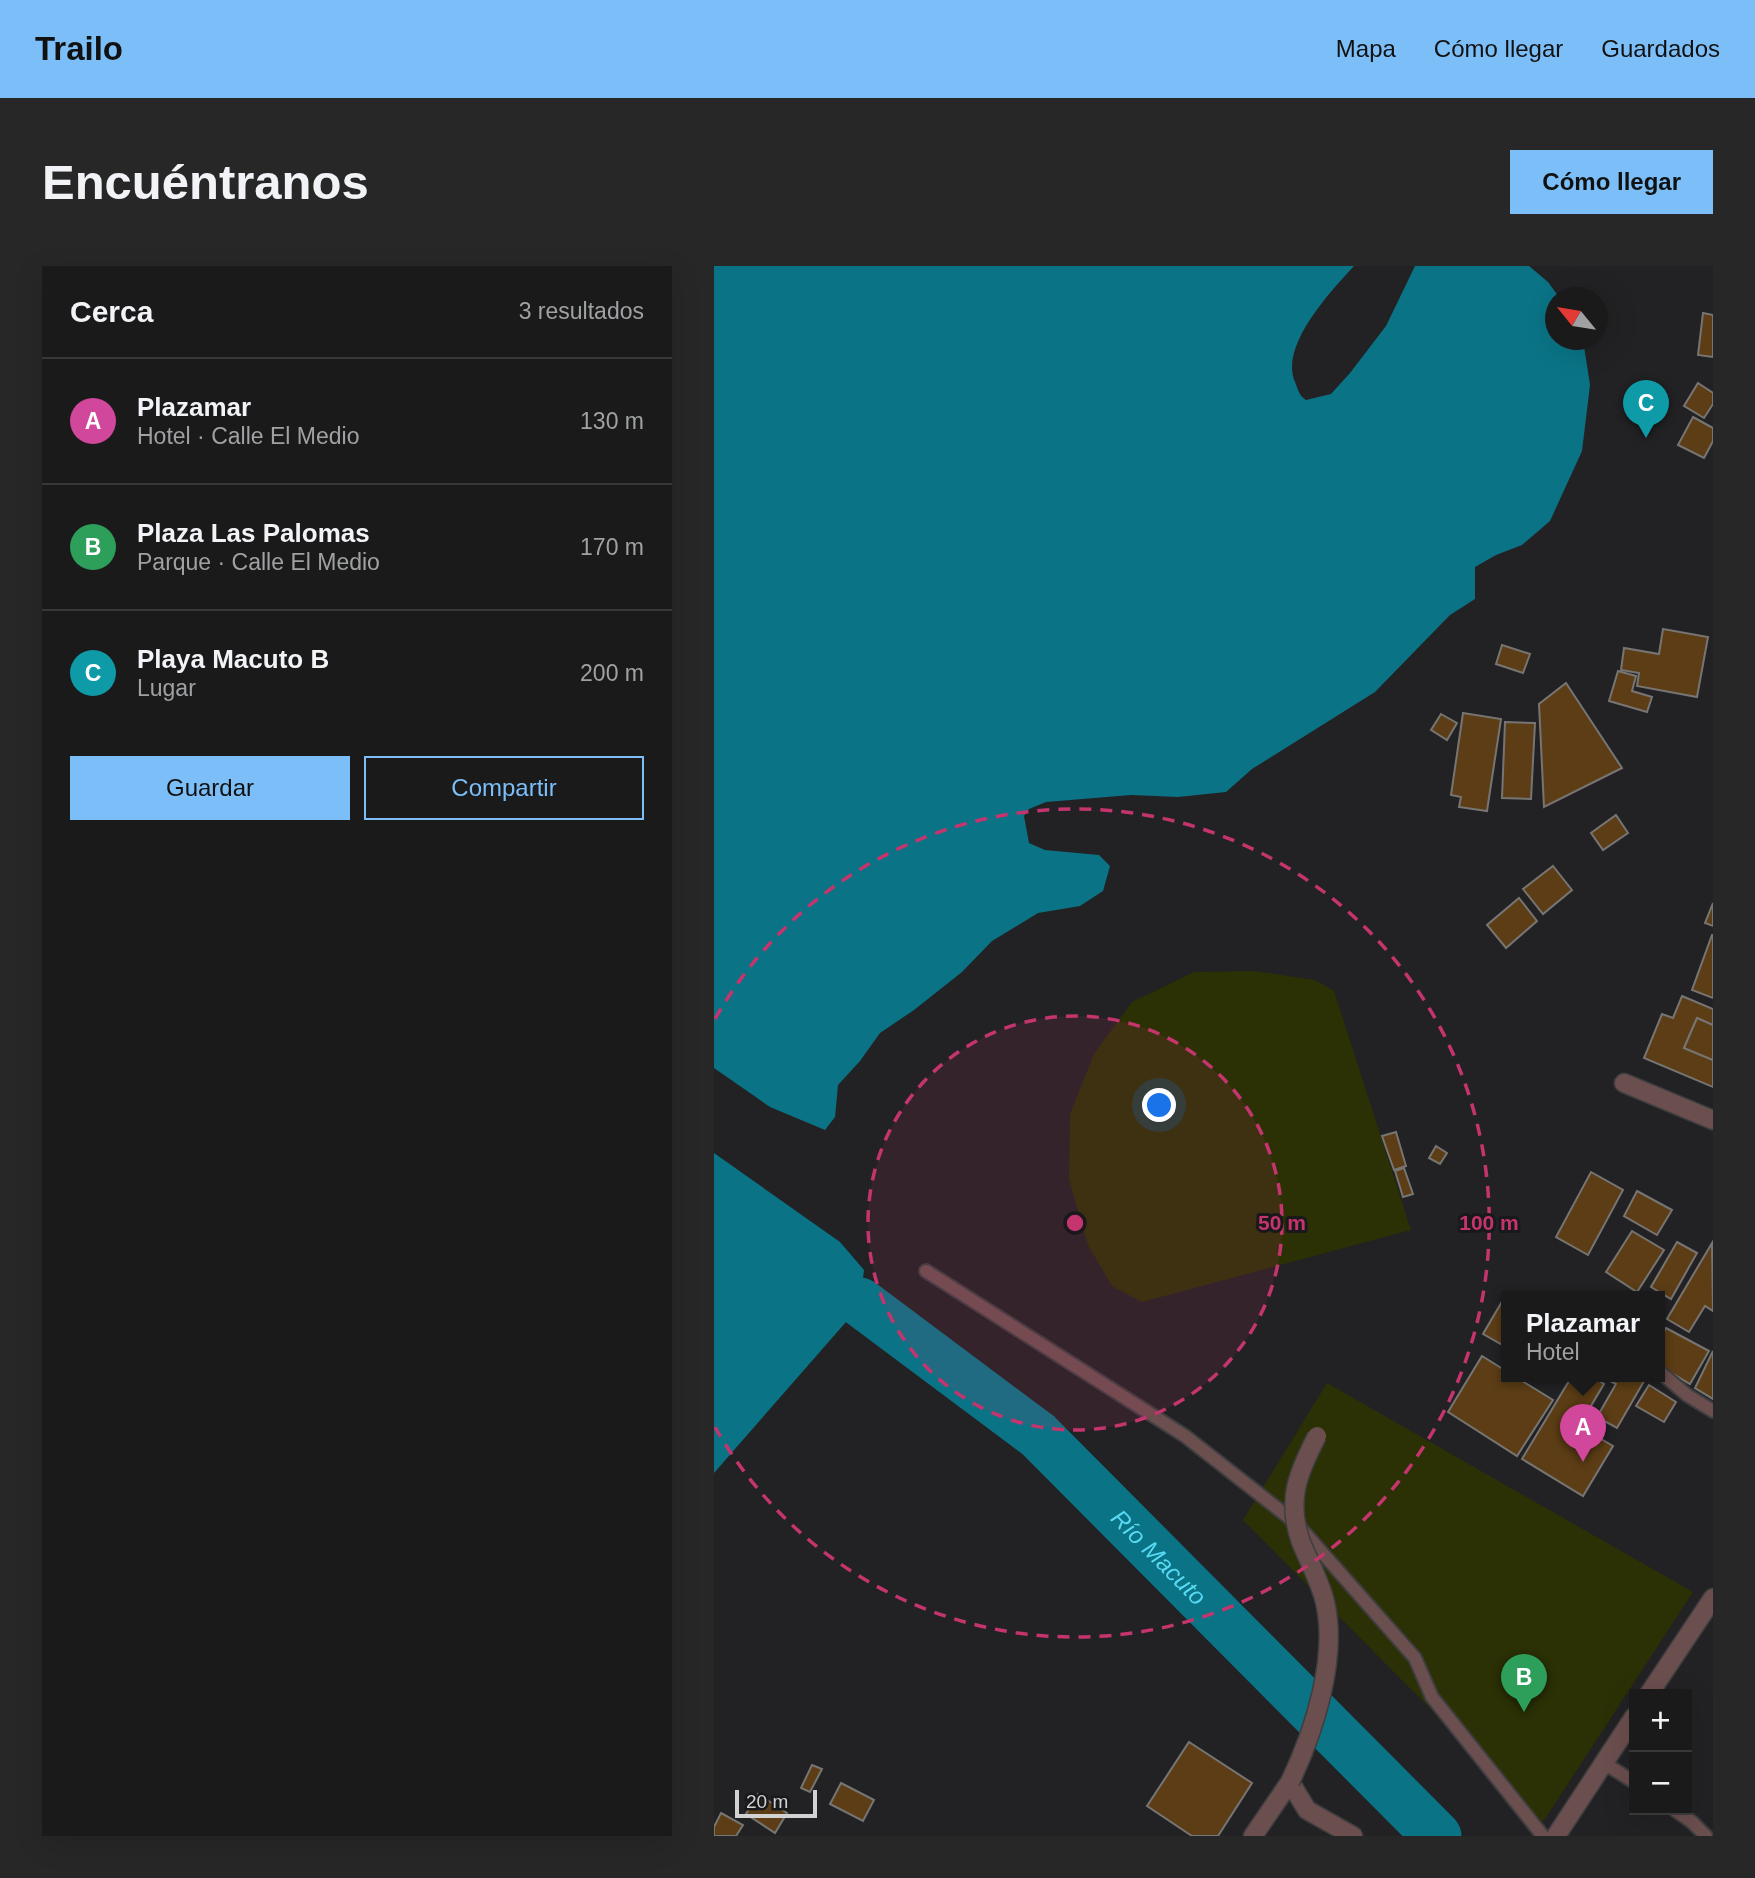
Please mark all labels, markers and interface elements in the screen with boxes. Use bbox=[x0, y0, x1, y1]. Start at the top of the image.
text: Trailo bbox=[35, 30, 123, 67]
text: Mapa bbox=[1336, 35, 1396, 62]
text: Cómo llegar bbox=[1434, 35, 1563, 62]
text: Guardados bbox=[1601, 35, 1720, 62]
button: Cómo llegar bbox=[1510, 150, 1713, 214]
text: Encuéntranos bbox=[42, 155, 369, 209]
north arrow bbox=[1545, 287, 1608, 350]
text: Cerca bbox=[70, 295, 153, 328]
text: 3 resultados bbox=[519, 298, 644, 324]
pin: C bbox=[1623, 380, 1669, 438]
text: Plazamar bbox=[137, 392, 251, 422]
text: A bbox=[85, 408, 101, 434]
text: 130 m bbox=[580, 408, 644, 434]
text: Hotel · Calle El Medio bbox=[137, 423, 359, 449]
text: Plaza Las Palomas bbox=[137, 518, 370, 548]
text: B bbox=[85, 534, 101, 560]
text: 170 m bbox=[580, 534, 644, 560]
text: Parque · Calle El Medio bbox=[137, 549, 380, 575]
text: Playa Macuto B bbox=[137, 644, 329, 674]
text: C bbox=[85, 660, 101, 686]
text: 200 m bbox=[580, 660, 644, 686]
text: Lugar bbox=[137, 675, 196, 701]
button: Guardar bbox=[70, 756, 350, 820]
button: Compartir bbox=[364, 756, 644, 820]
your location bbox=[1142, 1088, 1176, 1122]
centre of rings bbox=[1063, 1211, 1087, 1235]
text: 50 m bbox=[1258, 1211, 1306, 1234]
text: 100 m bbox=[1459, 1211, 1519, 1234]
popup bbox=[1501, 1291, 1665, 1382]
text: Plazamar bbox=[1526, 1308, 1640, 1338]
text: Hotel bbox=[1526, 1339, 1580, 1365]
pin: A bbox=[1560, 1404, 1606, 1462]
water label: Río Macuto bbox=[1106, 1504, 1212, 1610]
pin: B bbox=[1501, 1654, 1547, 1712]
map controls bbox=[1629, 1689, 1692, 1815]
button: + bbox=[1629, 1689, 1692, 1752]
button: − bbox=[1629, 1752, 1692, 1815]
scale bar bbox=[735, 1787, 817, 1819]
text: 20 m bbox=[746, 1791, 788, 1812]

